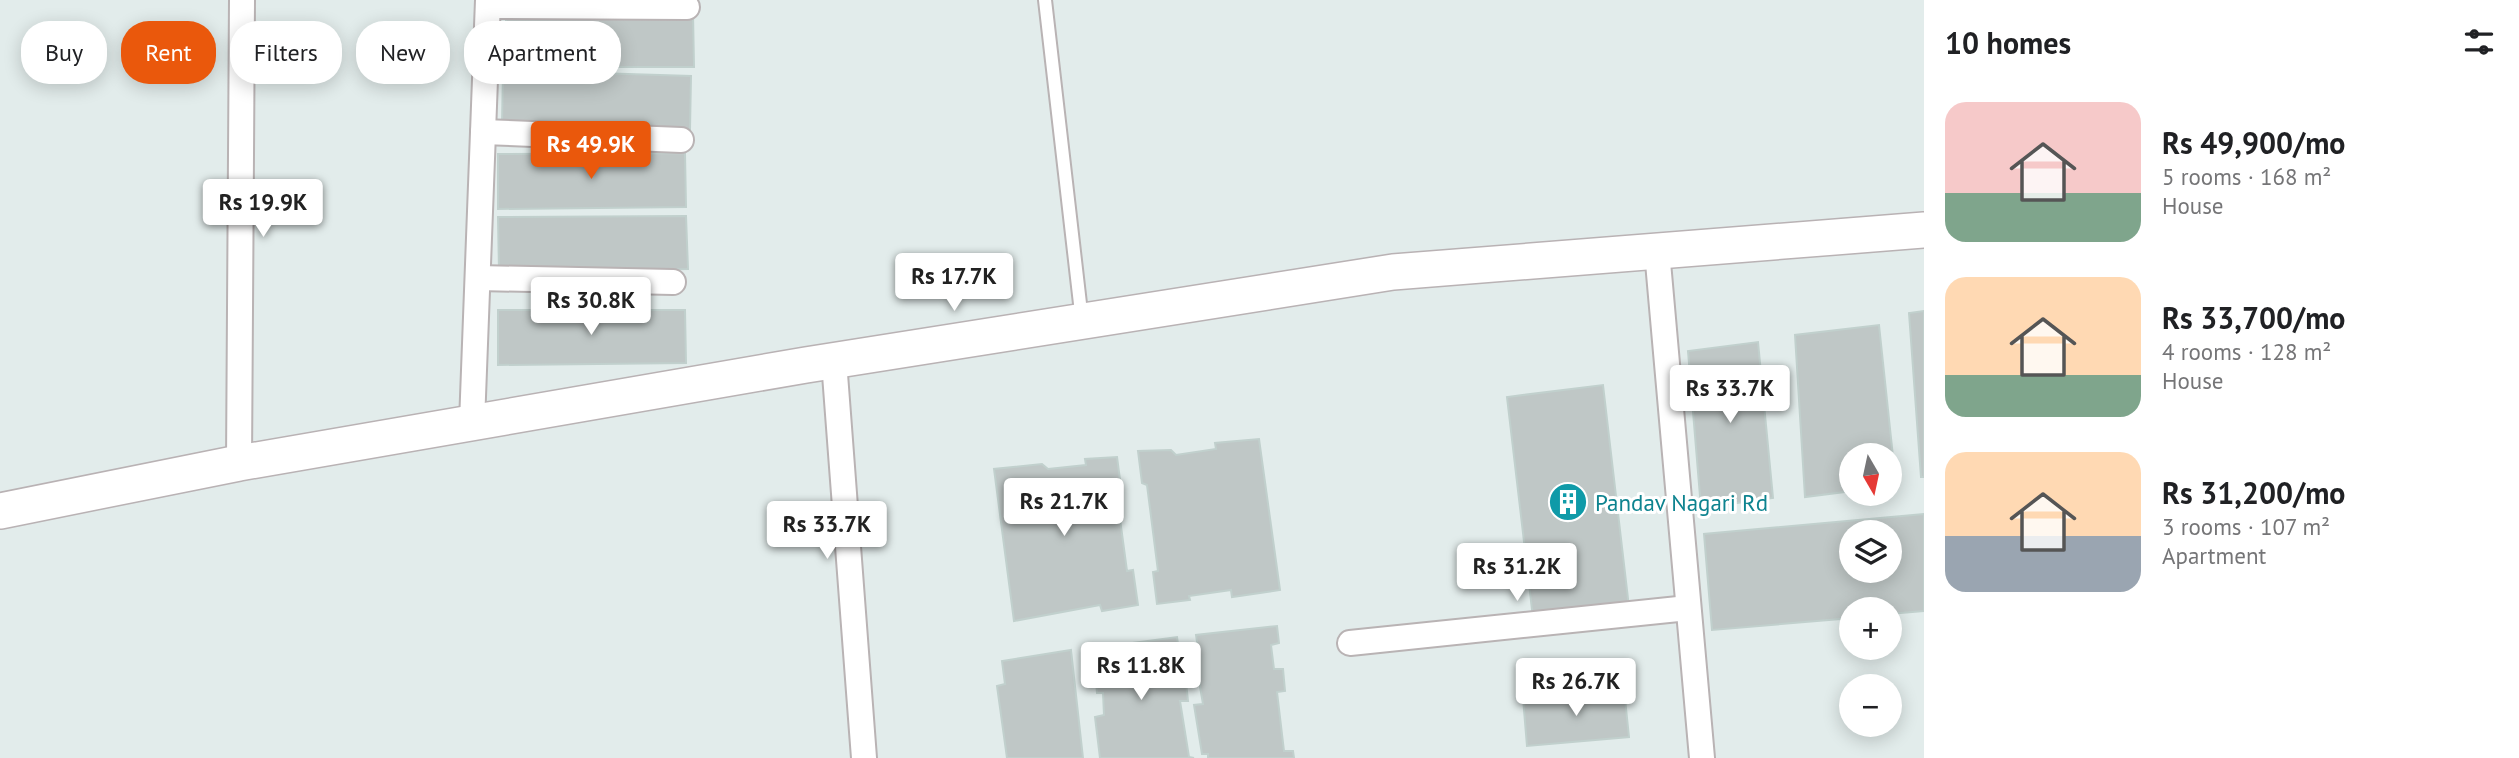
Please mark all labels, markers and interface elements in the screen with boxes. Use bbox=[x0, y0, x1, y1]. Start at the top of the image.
chip: Buy bbox=[21, 21, 107, 84]
chip: Rent bbox=[121, 21, 216, 84]
chip: Filters bbox=[230, 21, 342, 84]
chip: New bbox=[356, 21, 450, 84]
chip: Apartment bbox=[464, 21, 621, 84]
text: 10 homes bbox=[1945, 23, 2071, 62]
icon: filters bbox=[2460, 23, 2498, 61]
pin: Rs 49.9K bbox=[519, 122, 663, 181]
text: Rs 49,900/mo bbox=[2162, 123, 2345, 162]
text: Rs 49.9K bbox=[547, 129, 635, 158]
icon: home bbox=[2001, 130, 2085, 214]
text: 5 rooms · 168 m² bbox=[2162, 162, 2331, 191]
pin: Rs 19.9K bbox=[191, 180, 335, 239]
text: Rs 19.9K bbox=[219, 187, 307, 216]
text: House bbox=[2162, 191, 2224, 220]
pin: Rs 17.7K bbox=[882, 254, 1026, 313]
text: Rs 17.7K bbox=[911, 261, 997, 290]
pin: Rs 30.8K bbox=[519, 278, 663, 337]
text: Rs 30.8K bbox=[547, 285, 635, 314]
text: Rs 33,700/mo bbox=[2162, 298, 2345, 337]
icon: home bbox=[2001, 305, 2085, 389]
text: 4 rooms · 128 m² bbox=[2162, 337, 2331, 366]
pin: Rs 33.7K bbox=[1658, 366, 1802, 425]
text: House bbox=[2162, 366, 2224, 395]
text: Rs 33.7K bbox=[1686, 373, 1774, 402]
north arrow bbox=[1839, 443, 1902, 506]
map controls bbox=[1839, 443, 1902, 737]
text: Rs 31,200/mo bbox=[2162, 473, 2345, 512]
pin: Rs 21.7K bbox=[992, 478, 1136, 538]
icon: home bbox=[2001, 480, 2085, 564]
building icon: Pandav Nagari Rd bbox=[1547, 481, 1589, 523]
text: Rs 21.7K bbox=[1020, 486, 1108, 515]
place label: Pandav Nagari Rd bbox=[1595, 488, 1768, 517]
pin: Rs 33.7K bbox=[755, 502, 899, 561]
text: Rs 33.7K bbox=[783, 509, 871, 538]
text: 3 rooms · 107 m² bbox=[2162, 512, 2330, 541]
button: layers bbox=[1839, 520, 1902, 583]
text: Apartment bbox=[2162, 541, 2266, 570]
pin: Rs 31.2K bbox=[1445, 544, 1589, 603]
text: Rs 31.2K bbox=[1473, 551, 1561, 580]
button: + bbox=[1839, 597, 1902, 660]
pin: Rs 11.8K bbox=[1069, 642, 1213, 702]
text: Rs 11.8K bbox=[1097, 650, 1185, 679]
pin: Rs 26.7K bbox=[1504, 658, 1648, 718]
text: Rs 26.7K bbox=[1532, 666, 1620, 695]
button: − bbox=[1839, 674, 1902, 737]

